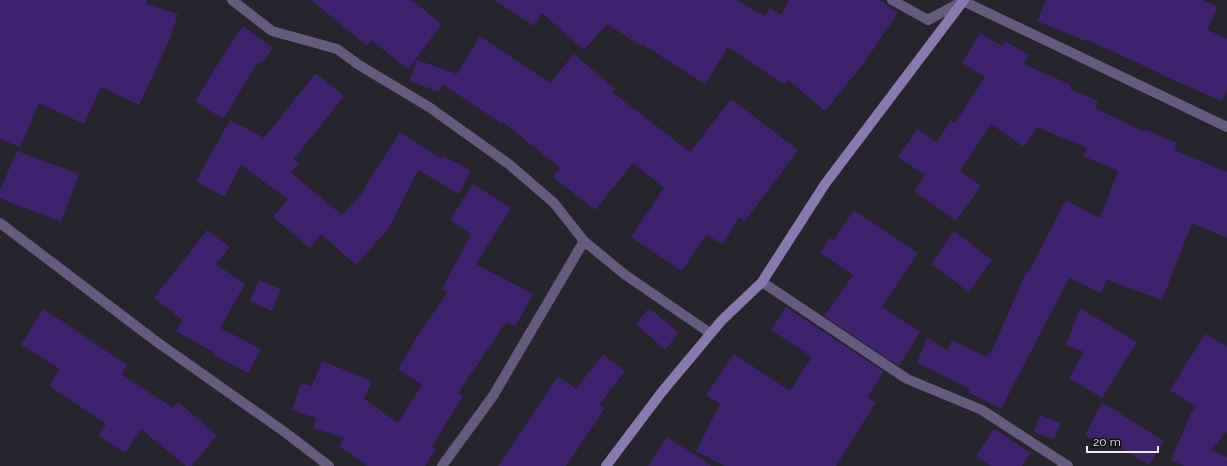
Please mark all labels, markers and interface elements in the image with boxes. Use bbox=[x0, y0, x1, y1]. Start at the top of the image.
scale bar bbox=[1087, 428, 1158, 454]
text: 20 m bbox=[1093, 435, 1121, 449]

